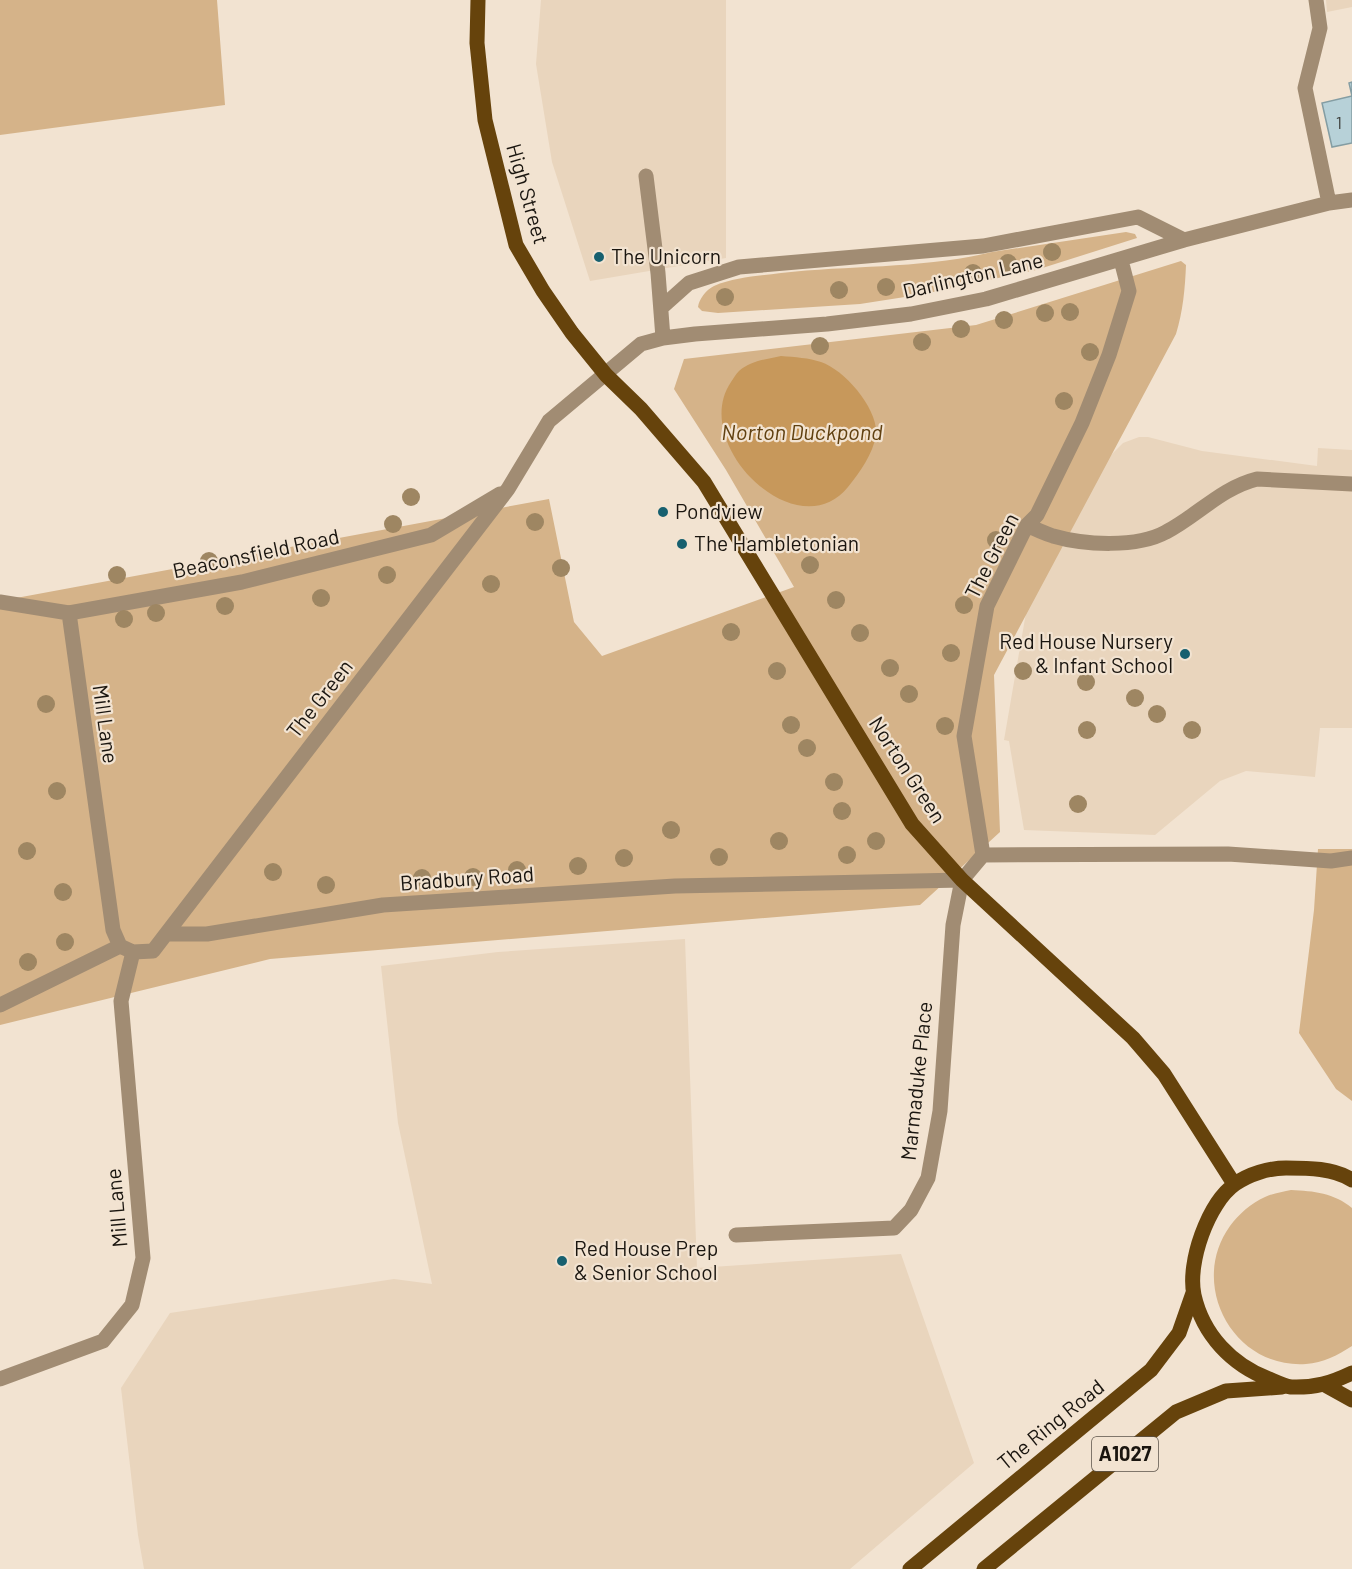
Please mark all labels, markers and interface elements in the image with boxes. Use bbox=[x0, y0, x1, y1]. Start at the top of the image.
house number: 1 bbox=[1336, 111, 1342, 133]
street label: High Street bbox=[502, 141, 555, 247]
place label: The Unicorn bbox=[611, 243, 721, 268]
street label: Darlington Lane bbox=[900, 246, 1045, 303]
marker: The Unicorn bbox=[592, 250, 606, 264]
water label: Norton Duckpond bbox=[721, 418, 883, 444]
place label: Pondview bbox=[675, 498, 763, 523]
marker: Pondview bbox=[656, 505, 670, 519]
street label: The Green bbox=[958, 508, 1023, 602]
street label: Beaconsfield Road bbox=[170, 523, 341, 582]
place label: The Hambletonian bbox=[694, 530, 859, 555]
marker: The Hambletonian bbox=[675, 537, 689, 551]
place label: Red House Nursery & Infant School bbox=[999, 628, 1173, 677]
marker: Red House Nursery & Infant School bbox=[1178, 647, 1192, 661]
street label: The Green bbox=[280, 654, 357, 742]
street label: Mill Lane bbox=[89, 683, 124, 765]
street label: Norton Green bbox=[865, 711, 952, 827]
street label: Bradbury Road bbox=[399, 860, 535, 895]
street label: Marmaduke Place bbox=[895, 1000, 936, 1162]
street label: Mill Lane bbox=[100, 1168, 131, 1249]
place label: Red House Prep & Senior School bbox=[574, 1235, 718, 1284]
marker: Red House Prep & Senior School bbox=[555, 1254, 569, 1268]
street label: The Ring Road bbox=[992, 1373, 1108, 1474]
road number: A1027 bbox=[1092, 1437, 1158, 1471]

